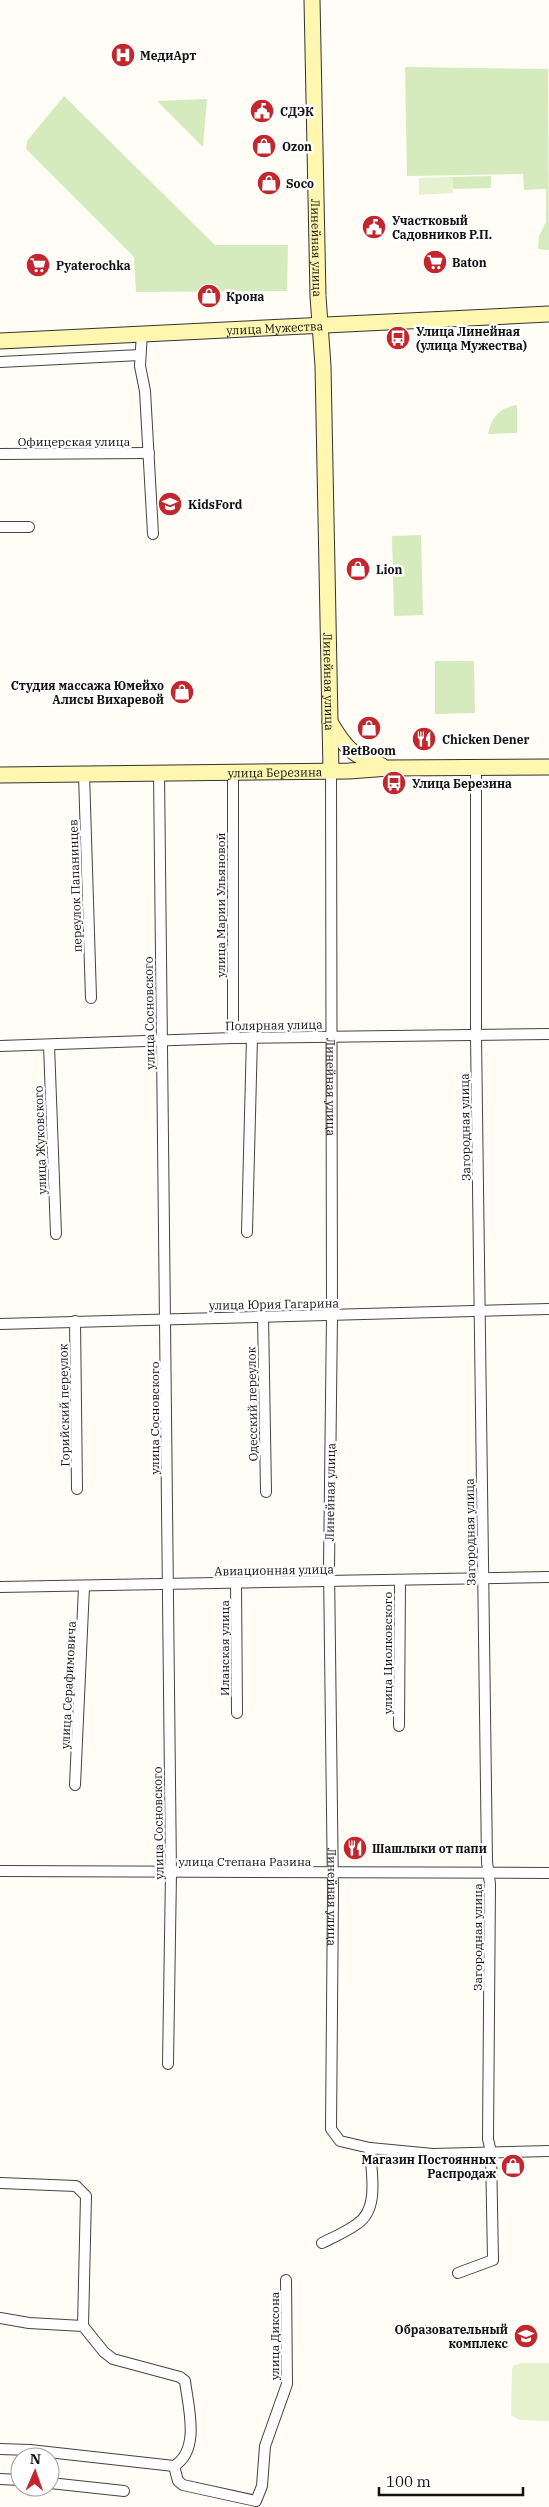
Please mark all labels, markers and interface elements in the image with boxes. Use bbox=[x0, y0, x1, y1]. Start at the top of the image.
hospital icon: МедиАрт bbox=[110, 42, 136, 68]
place label: МедиАрт bbox=[140, 48, 196, 63]
public building icon: СДЭК bbox=[249, 98, 275, 124]
place label: СДЭК bbox=[280, 104, 314, 119]
shop icon: Ozon bbox=[251, 133, 277, 159]
place label: Ozon bbox=[282, 139, 312, 154]
shop icon: Soco bbox=[256, 170, 282, 196]
place label: Soco bbox=[286, 176, 314, 191]
street label: Линейная улица bbox=[309, 199, 326, 298]
place label: Участковый Садовников Р.П. bbox=[392, 213, 492, 242]
public building icon: Участковый Садовников Р.П. bbox=[361, 214, 387, 240]
supermarket icon: Baton bbox=[422, 249, 448, 275]
supermarket icon: Pyaterochka bbox=[25, 252, 51, 278]
place label: Baton bbox=[452, 255, 487, 270]
place label: Pyaterochka bbox=[56, 258, 131, 273]
shop icon: Крона bbox=[196, 283, 222, 309]
place label: Крона bbox=[226, 289, 265, 304]
street label: улица Мужества bbox=[226, 318, 324, 337]
place label: Улица Линейная (улица Мужества) bbox=[416, 324, 527, 353]
bus stop icon: Улица Линейная (улица Мужества) bbox=[385, 325, 411, 351]
street label: Офицерская улица bbox=[18, 434, 131, 449]
school or university icon: KidsFord bbox=[157, 491, 183, 517]
place label: KidsFord bbox=[188, 497, 243, 512]
shop icon: Lion bbox=[345, 556, 371, 582]
place label: Lion bbox=[376, 562, 402, 577]
street label: Линейная улица bbox=[321, 632, 338, 731]
place label: Студия массажа Юмейхо Алисы Вихаревой bbox=[11, 678, 164, 707]
shop icon: Студия массажа Юмейхо Алисы Вихаревой bbox=[169, 679, 195, 705]
shop icon: BetBoom bbox=[356, 715, 382, 741]
restaurant icon: Chicken Dener bbox=[411, 726, 437, 752]
place label: Chicken Dener bbox=[442, 732, 530, 747]
place label: BetBoom bbox=[342, 743, 396, 758]
street label: улица Березина bbox=[228, 764, 323, 780]
bus stop icon: Улица Березина bbox=[381, 770, 407, 796]
place label: Улица Березина bbox=[412, 776, 512, 791]
street label: переулок Папанинцев bbox=[65, 819, 85, 953]
street label: улица Марии Ульяновой bbox=[213, 833, 228, 977]
street label: улица Сосновского bbox=[141, 956, 157, 1070]
street label: Полярная улица bbox=[225, 1017, 323, 1033]
street label: Линейная улица bbox=[324, 1038, 339, 1137]
street label: Загородная улица bbox=[457, 1073, 473, 1181]
street label: улица Жуковского bbox=[31, 1085, 49, 1195]
street label: улица Юрия Гагарина bbox=[209, 1295, 340, 1313]
street label: Горийский переулок bbox=[55, 1343, 73, 1467]
street label: Одесский переулок bbox=[243, 1346, 261, 1462]
street label: улица Сосновского bbox=[147, 1361, 162, 1474]
street label: Линейная улица bbox=[322, 1442, 338, 1541]
street label: Загородная улица bbox=[462, 1478, 478, 1586]
street label: Авиационная улица bbox=[214, 1561, 334, 1579]
street label: улица Циолковского bbox=[380, 1592, 395, 1714]
street label: Иланская улица bbox=[217, 1599, 232, 1696]
street label: улица Серафимовича bbox=[57, 1620, 79, 1749]
street label: улица Сосновского bbox=[150, 1766, 166, 1880]
restaurant icon: Шашлыки от папи bbox=[342, 1835, 368, 1861]
place label: Шашлыки от папи bbox=[372, 1841, 487, 1856]
street label: Линейная улица bbox=[325, 1848, 341, 1947]
street label: улица Степана Разина bbox=[179, 1854, 312, 1869]
street label: Загородная улица bbox=[470, 1883, 485, 1991]
place label: Магазин Постоянных Распродаж bbox=[362, 2152, 497, 2181]
shop icon: Магазин Постоянных Распродаж bbox=[500, 2153, 526, 2179]
street label: улица Диксона bbox=[267, 2291, 282, 2380]
place label: Образовательный комплекс bbox=[395, 2322, 509, 2351]
school or university icon: Образовательный комплекс bbox=[513, 2323, 539, 2349]
north arrow bbox=[10, 2447, 60, 2497]
text: N bbox=[30, 2450, 41, 2468]
scale bar bbox=[379, 2464, 523, 2496]
text: 100 m bbox=[386, 2472, 431, 2491]

